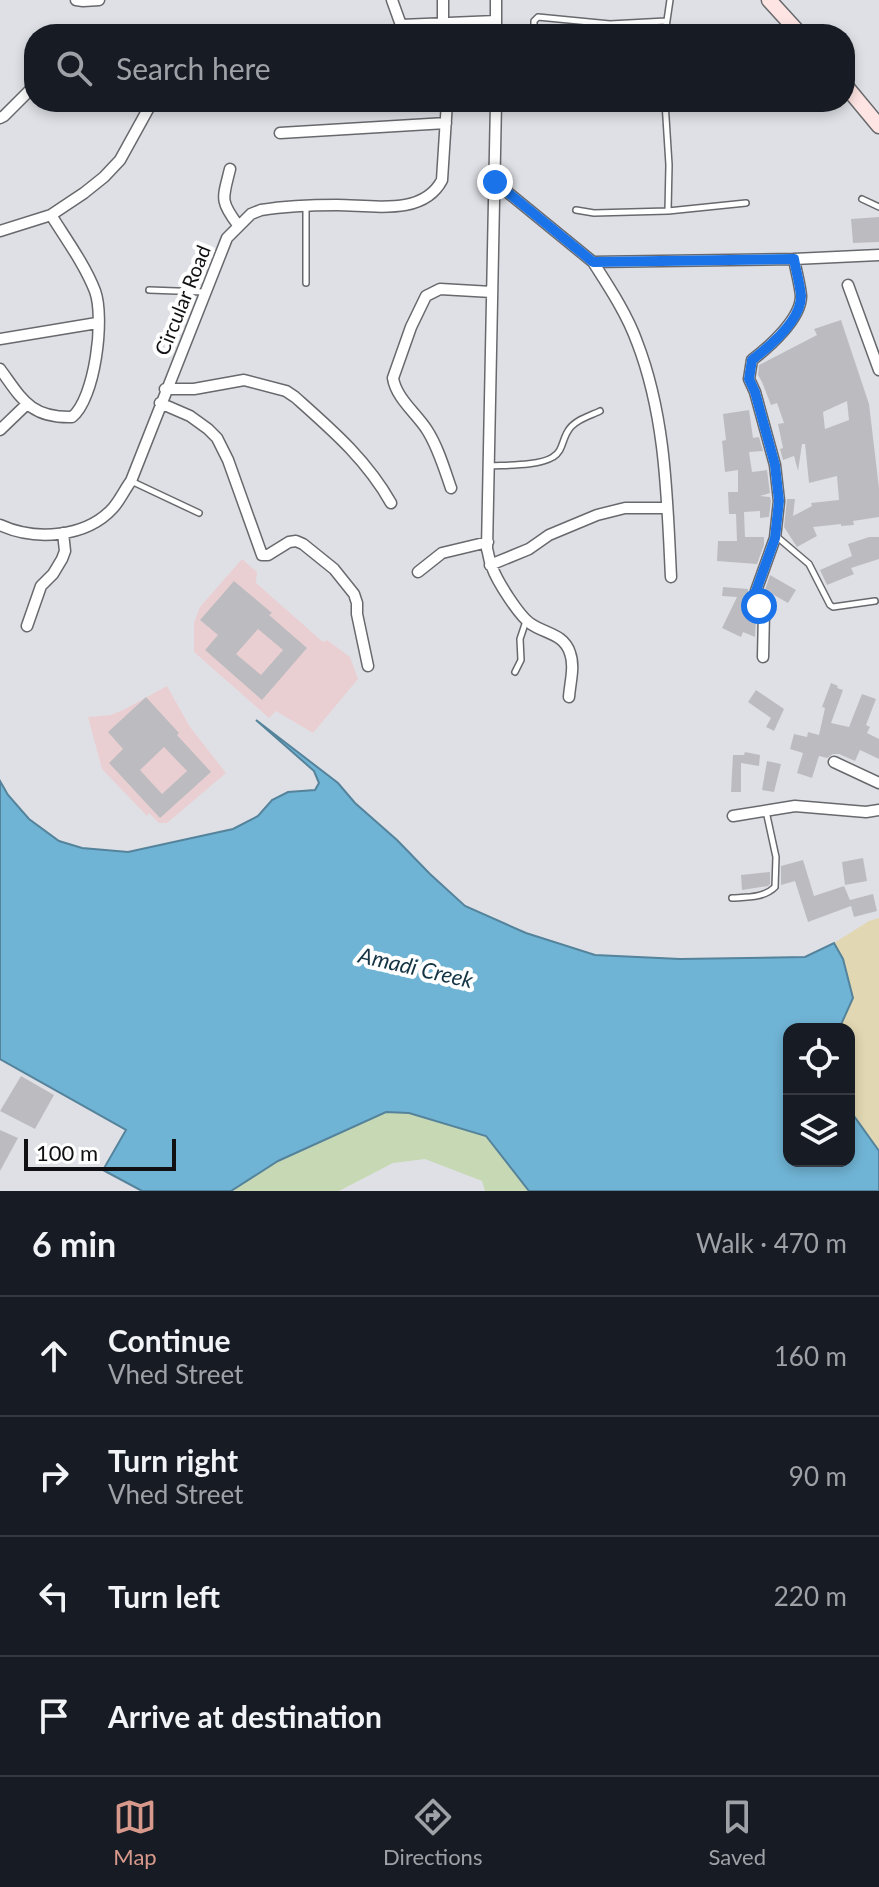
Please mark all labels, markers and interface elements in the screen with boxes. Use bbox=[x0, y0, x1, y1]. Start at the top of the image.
search box bbox=[24, 24, 855, 112]
icon: search bbox=[52, 46, 96, 90]
text: Search here bbox=[116, 50, 271, 86]
route end bbox=[477, 164, 513, 200]
street label: Circular Road bbox=[149, 241, 215, 359]
route start bbox=[741, 588, 777, 624]
water label: Amadi Creek bbox=[355, 941, 476, 993]
map controls bbox=[783, 1023, 855, 1167]
button: locate bbox=[783, 1023, 855, 1095]
button: layers bbox=[783, 1095, 855, 1167]
scale bar bbox=[24, 1135, 176, 1171]
text: 100 m bbox=[36, 1139, 98, 1166]
text: 6 min bbox=[32, 1223, 116, 1264]
text: Walk · 470 m bbox=[696, 1227, 847, 1259]
text: Continue bbox=[108, 1322, 231, 1358]
icon: ahead bbox=[32, 1334, 76, 1378]
text: 160 m bbox=[774, 1340, 847, 1372]
text: Vhed Street bbox=[108, 1358, 243, 1390]
text: Turn right bbox=[108, 1442, 238, 1478]
icon: right bbox=[32, 1454, 76, 1498]
text: 90 m bbox=[789, 1460, 847, 1492]
text: Vhed Street bbox=[108, 1478, 243, 1510]
icon: left bbox=[32, 1574, 76, 1618]
text: Turn left bbox=[108, 1578, 220, 1614]
text: 220 m bbox=[774, 1580, 847, 1612]
icon: arrive bbox=[32, 1694, 76, 1738]
text: Arrive at destination bbox=[108, 1698, 382, 1734]
tab: Map bbox=[113, 1795, 157, 1870]
tab: Directions bbox=[383, 1795, 482, 1870]
tab: Saved bbox=[708, 1795, 766, 1870]

